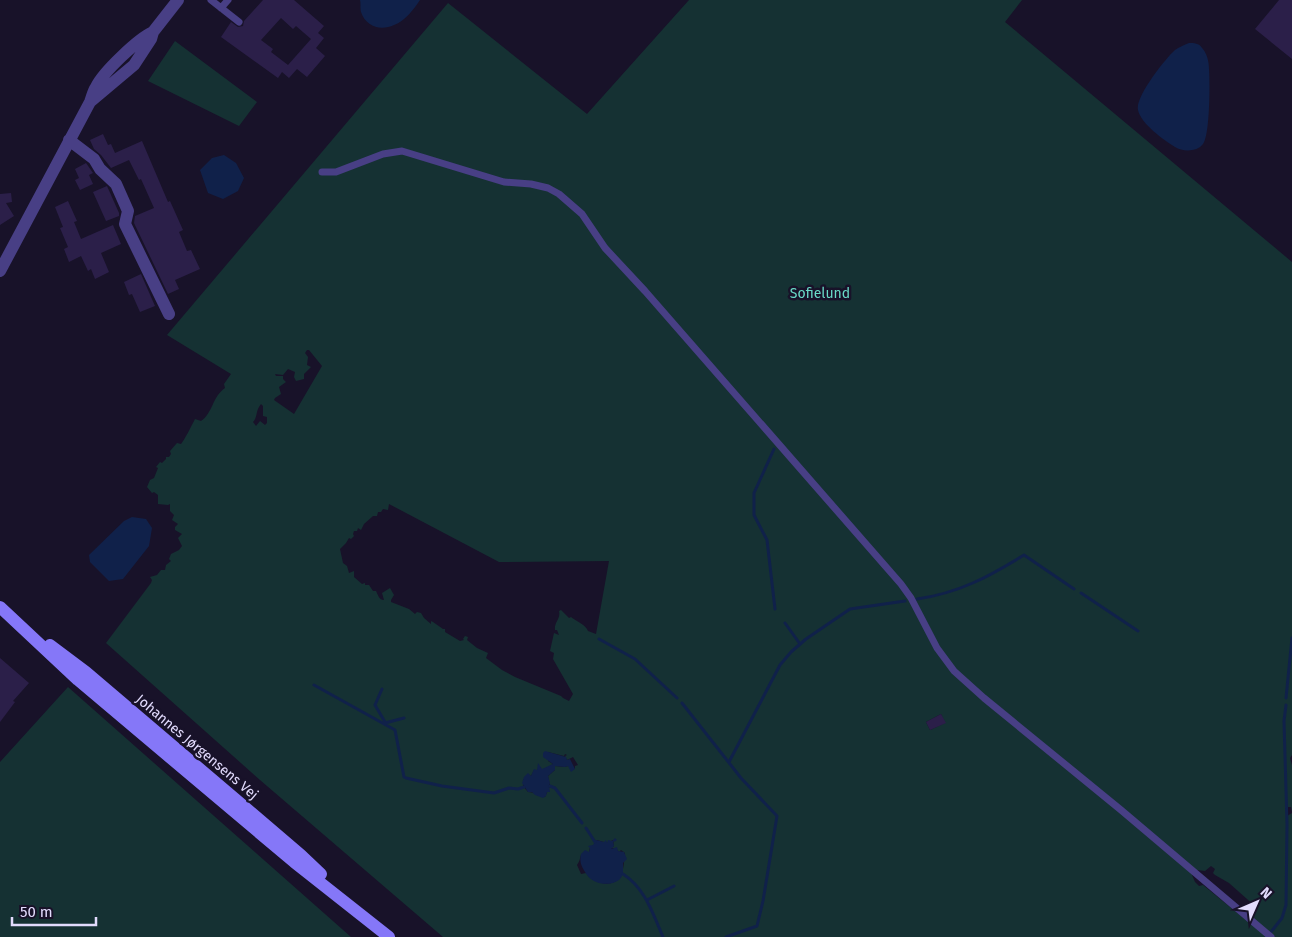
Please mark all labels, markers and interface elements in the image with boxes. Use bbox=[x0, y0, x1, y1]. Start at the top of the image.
park label: Sofielund bbox=[790, 285, 850, 302]
street label: Johannes Jørgensens Vej bbox=[132, 691, 262, 803]
north arrow bbox=[1232, 877, 1282, 927]
text: N bbox=[1257, 884, 1275, 902]
scale bar bbox=[12, 894, 96, 926]
text: 50 m bbox=[20, 903, 53, 921]

